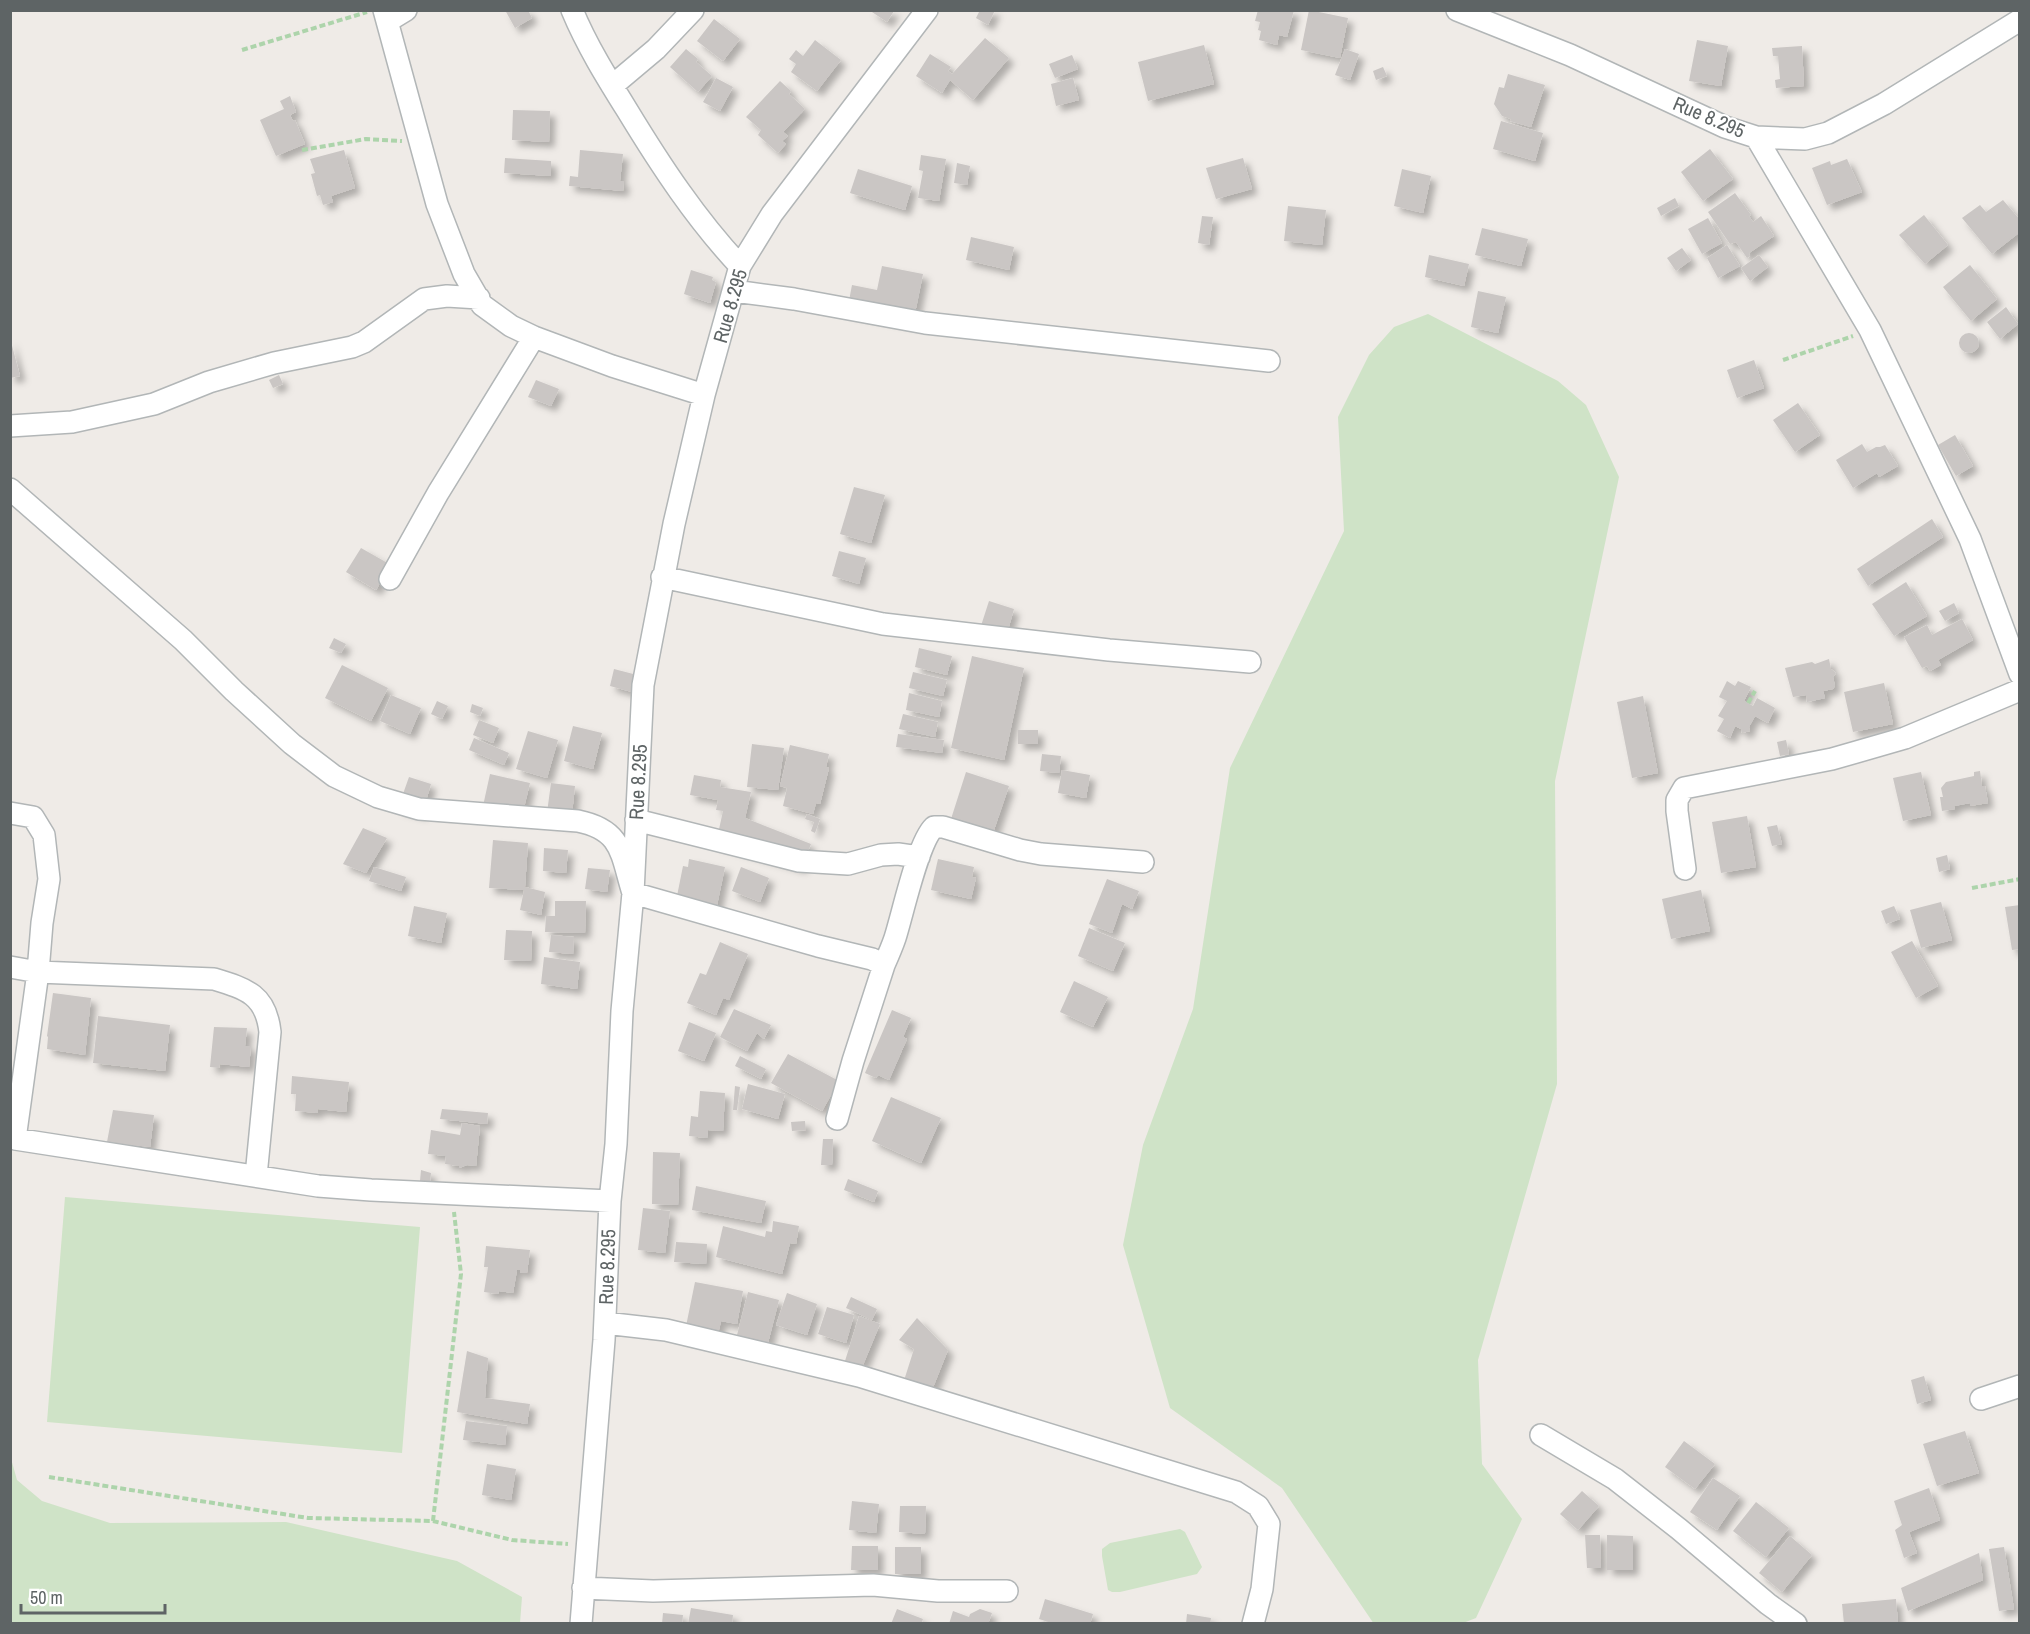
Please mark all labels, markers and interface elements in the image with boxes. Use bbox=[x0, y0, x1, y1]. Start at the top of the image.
street label: Rue 8.295 bbox=[1669, 89, 1749, 144]
street label: Rue 8.295 bbox=[706, 266, 753, 346]
street label: Rue 8.295 bbox=[622, 743, 653, 820]
street label: Rue 8.295 bbox=[592, 1229, 621, 1305]
scale bar bbox=[21, 1577, 165, 1615]
text: 50 m bbox=[30, 1585, 63, 1610]

